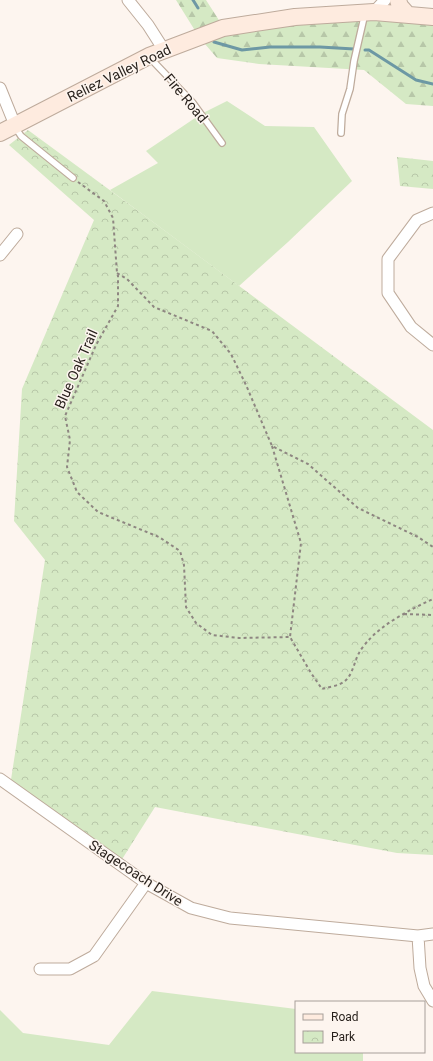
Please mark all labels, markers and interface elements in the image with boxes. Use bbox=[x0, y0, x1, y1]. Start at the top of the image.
street label: Reliez Valley Road bbox=[65, 41, 173, 105]
street label: Fire Road bbox=[161, 70, 211, 126]
street label: Blue Oak Trail bbox=[51, 327, 101, 411]
street label: Stagecoach Drive bbox=[86, 837, 186, 909]
legend bbox=[295, 1001, 425, 1053]
text: Road bbox=[331, 1010, 359, 1024]
text: Park bbox=[331, 1030, 356, 1044]

